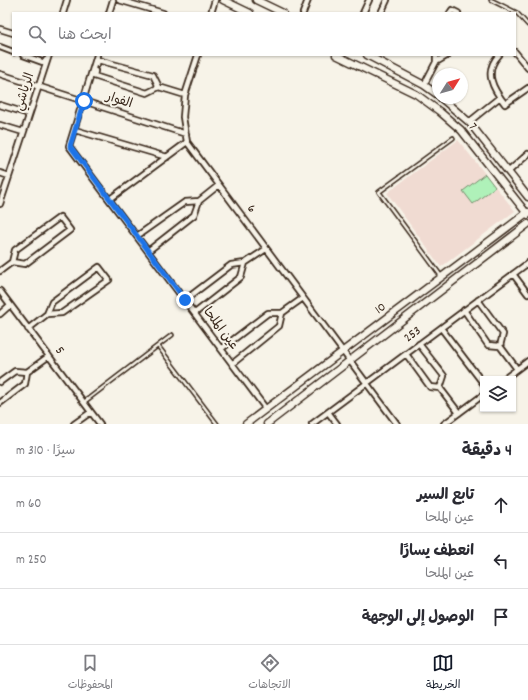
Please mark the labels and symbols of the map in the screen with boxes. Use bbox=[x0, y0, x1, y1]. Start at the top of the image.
north arrow bbox=[432, 68, 468, 104]
street label: الرياشي bbox=[10, 71, 40, 113]
street label: الفوار bbox=[102, 88, 135, 114]
route start bbox=[75, 92, 93, 110]
street label: 7 bbox=[463, 119, 481, 135]
street label: 6 bbox=[241, 201, 261, 217]
route end bbox=[176, 291, 194, 309]
street label: 10 bbox=[371, 298, 391, 320]
street label: عين الملحا bbox=[198, 304, 242, 354]
street label: 253 bbox=[400, 322, 426, 348]
street label: 5 bbox=[50, 343, 68, 359]

